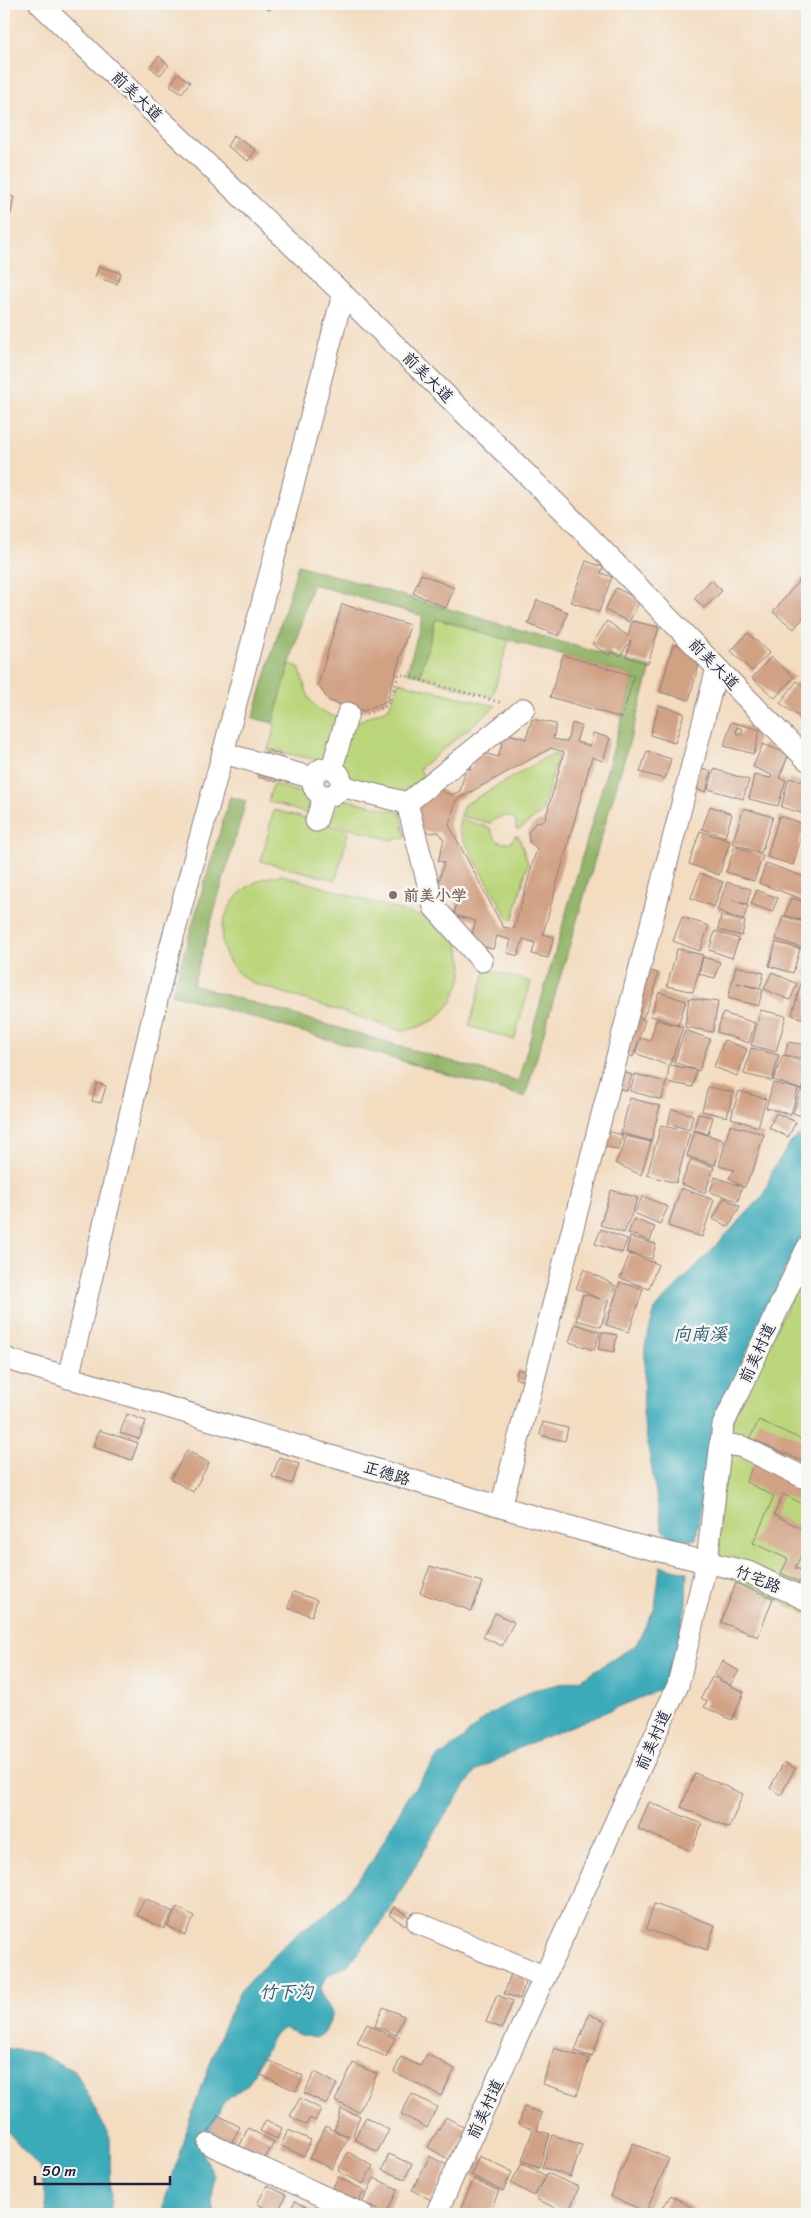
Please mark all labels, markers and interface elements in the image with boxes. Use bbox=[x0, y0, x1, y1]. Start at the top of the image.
street label: 前美大道 bbox=[104, 63, 170, 129]
street label: 前美大道 bbox=[395, 344, 461, 410]
street label: 前美大道 bbox=[681, 631, 747, 697]
place label: 前美小学 bbox=[403, 881, 467, 910]
marker: 前美小学 bbox=[387, 889, 399, 901]
water label: 向南溪 bbox=[673, 1318, 728, 1350]
street label: 前美村道 bbox=[730, 1318, 784, 1388]
street label: 正德路 bbox=[360, 1452, 414, 1494]
street label: 竹宅路 bbox=[730, 1557, 786, 1601]
street label: 前美村道 bbox=[627, 1705, 679, 1775]
water label: 竹下沟 bbox=[259, 1976, 315, 2008]
street label: 前美村道 bbox=[458, 2074, 512, 2144]
scale bar bbox=[35, 2153, 170, 2185]
text: 50 m bbox=[42, 2158, 77, 2184]

